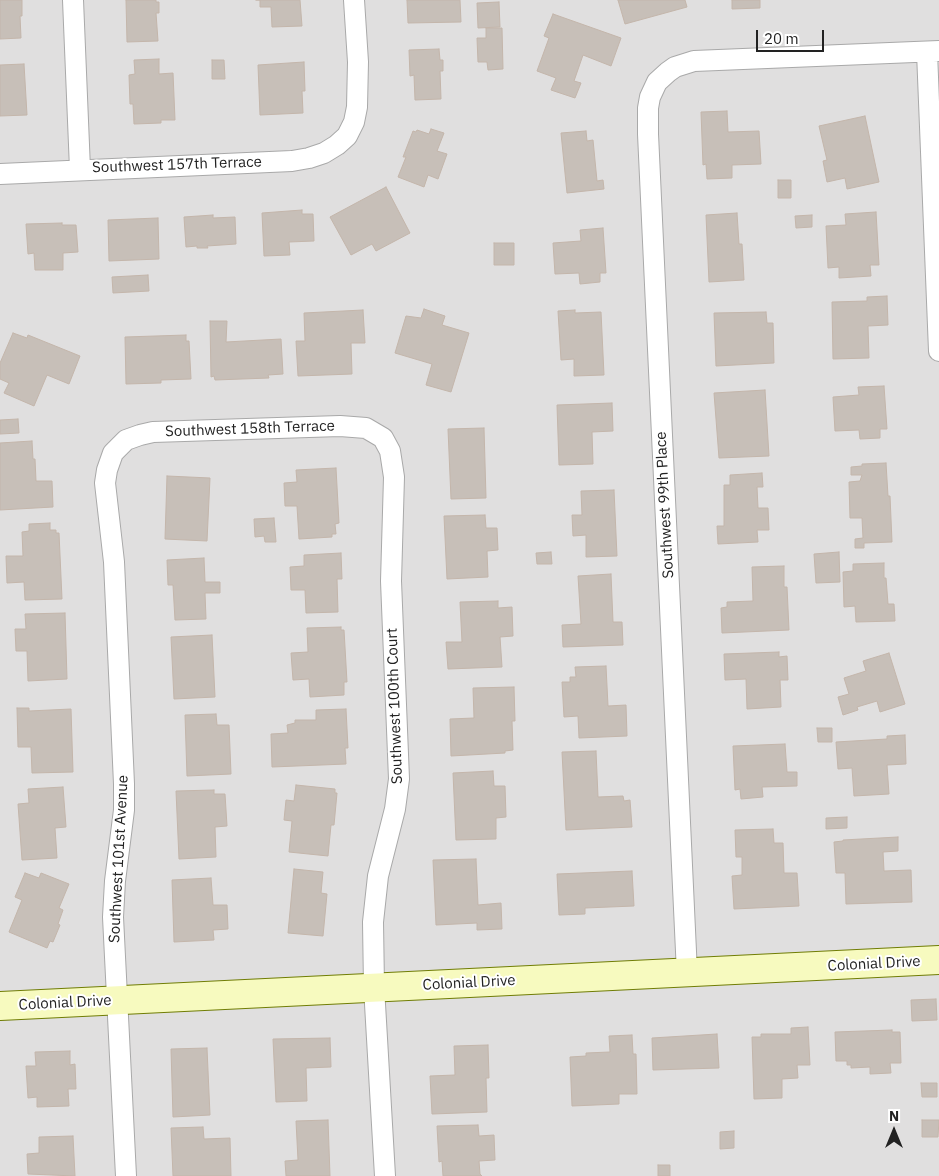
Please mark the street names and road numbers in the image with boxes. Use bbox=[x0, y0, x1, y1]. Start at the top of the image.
street label: Southwest 157th Terrace bbox=[92, 153, 262, 177]
street label: Southwest 158th Terrace bbox=[165, 417, 335, 441]
street label: Southwest 99th Place bbox=[652, 431, 678, 579]
street label: Southwest 100th Court bbox=[383, 628, 407, 784]
street label: Southwest 101st Avenue bbox=[106, 775, 132, 943]
street label: Colonial Drive bbox=[827, 953, 921, 975]
street label: Colonial Drive bbox=[422, 972, 516, 994]
street label: Colonial Drive bbox=[18, 992, 112, 1014]

